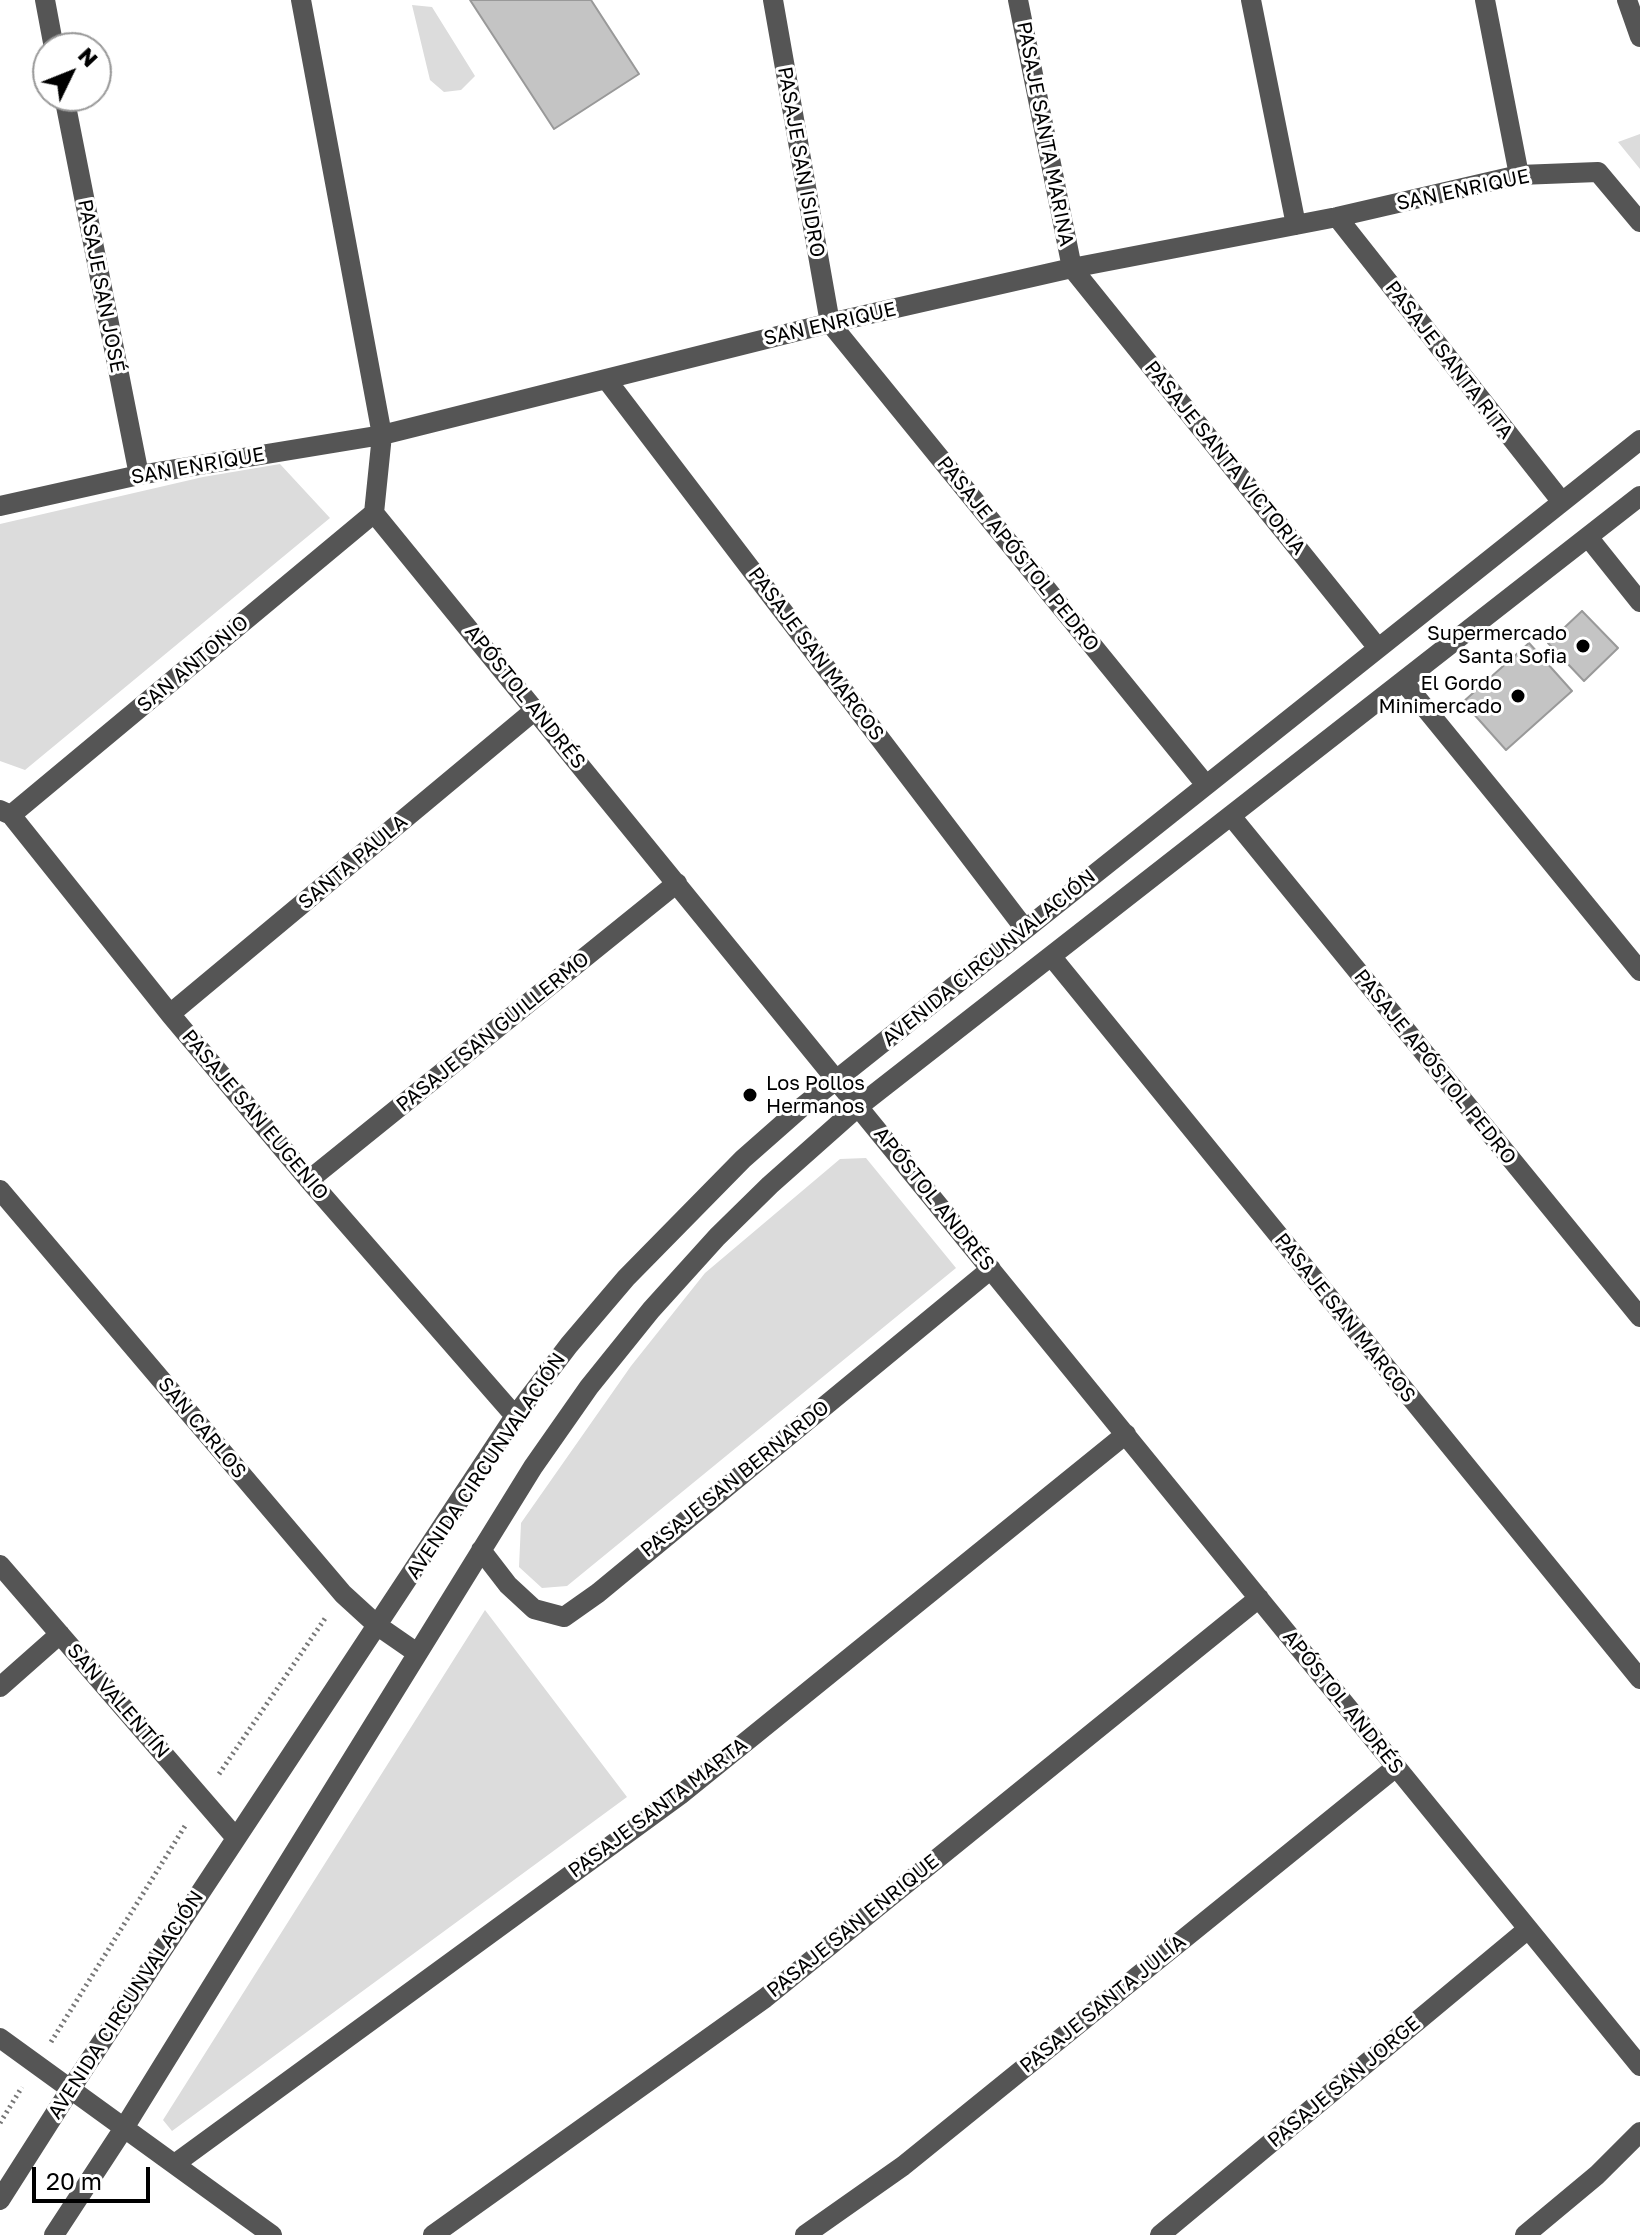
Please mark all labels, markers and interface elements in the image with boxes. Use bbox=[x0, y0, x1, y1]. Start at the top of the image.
street label: PASAJE SANTA MARINA bbox=[1011, 19, 1079, 249]
north arrow bbox=[32, 32, 112, 112]
text: N bbox=[73, 41, 104, 72]
street label: PASAJE SAN ISIDRO bbox=[772, 65, 830, 259]
street label: SAN ENRIQUE bbox=[1394, 164, 1532, 216]
street label: PASAJE SAN JOSÉ bbox=[72, 197, 130, 375]
street label: PASAJE SANTA RITA bbox=[1380, 276, 1518, 444]
street label: SAN ENRIQUE bbox=[761, 297, 899, 351]
street label: PASAJE SANTA VICTORIA bbox=[1139, 356, 1311, 560]
street label: SAN ENRIQUE bbox=[129, 442, 267, 490]
street label: PASAJE APÓSTOL PEDRO bbox=[932, 452, 1104, 656]
street label: PASAJE SAN MARCOS bbox=[743, 563, 889, 745]
street label: SAN ANTONIO bbox=[132, 610, 254, 718]
street label: APÓSTOL ANDRÉS bbox=[460, 620, 590, 774]
place label: Supermercado Santa Sofia bbox=[1427, 622, 1567, 669]
marker: Supermercado Santa Sofia bbox=[1574, 637, 1592, 655]
place label: El Gordo Minimercado bbox=[1378, 672, 1502, 719]
marker: El Gordo Minimercado bbox=[1509, 687, 1527, 705]
street label: SANTA PAULA bbox=[294, 810, 412, 914]
street label: AVENIDA CIRCUNVALACIÓN bbox=[878, 865, 1100, 1051]
street label: PASAJE SAN GUILLERMO bbox=[392, 947, 594, 1117]
street label: PASAJE APÓSTOL PEDRO bbox=[1349, 965, 1521, 1169]
street label: PASAJE SAN EUGENIO bbox=[177, 1025, 333, 1205]
place label: Los Pollos Hermanos bbox=[766, 1072, 865, 1119]
marker: Los Pollos Hermanos bbox=[741, 1086, 759, 1104]
street label: APÓSTOL ANDRÉS bbox=[869, 1122, 999, 1276]
street label: PASAJE SAN MARCOS bbox=[1269, 1229, 1421, 1407]
street label: AVENIDA CIRCUNVALACIÓN bbox=[401, 1348, 571, 1584]
street label: SAN CARLOS bbox=[153, 1373, 251, 1483]
street label: PASAJE SAN BERNARDO bbox=[636, 1396, 834, 1562]
street label: APÓSTOL ANDRÉS bbox=[1278, 1625, 1408, 1779]
street label: SAN VALENTÍN bbox=[62, 1639, 174, 1763]
street label: PASAJE SANTA MARTA bbox=[564, 1733, 752, 1883]
street label: PASAJE SAN ENRIQUE bbox=[762, 1849, 944, 2003]
street label: AVENIDA CIRCUNVALACIÓN bbox=[43, 1886, 209, 2124]
street label: PASAJE SANTA JULÍA bbox=[1015, 1930, 1191, 2078]
street label: PASAJE SAN JORGE bbox=[1263, 2011, 1425, 2153]
scale bar bbox=[36, 2151, 154, 2201]
text: 20 m bbox=[46, 2166, 102, 2195]

